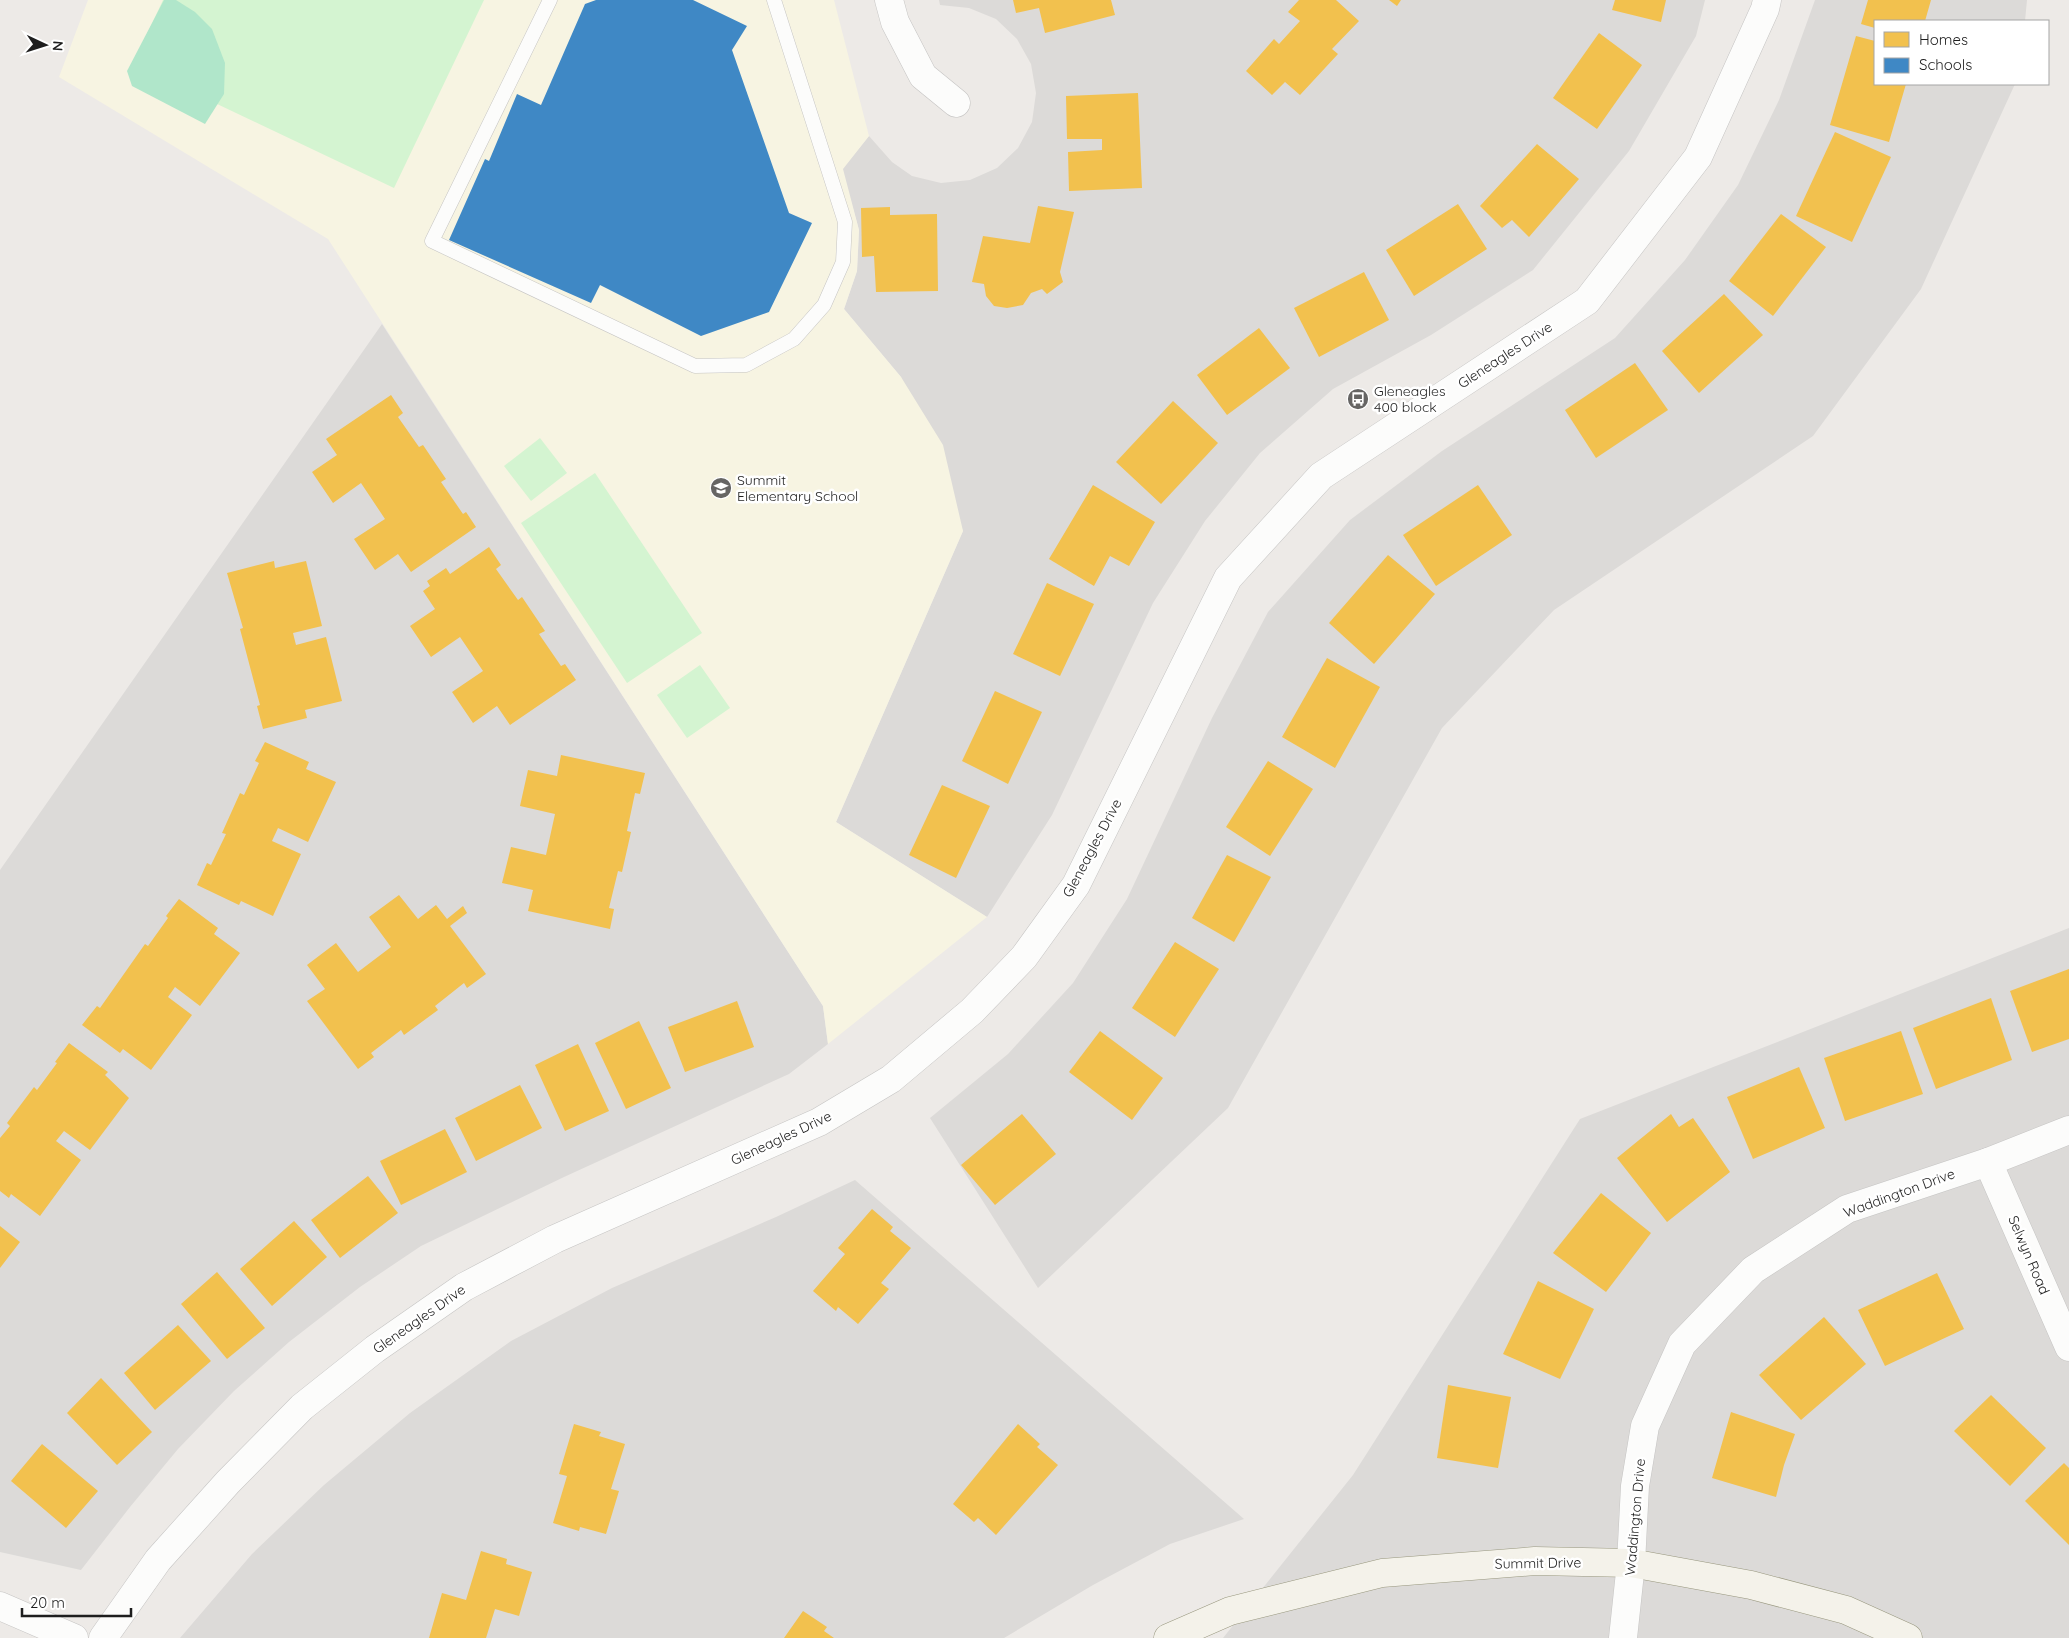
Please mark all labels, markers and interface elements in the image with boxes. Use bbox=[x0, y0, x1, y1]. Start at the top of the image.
north arrow bbox=[20, 20, 70, 70]
legend bbox=[1874, 20, 2049, 85]
text: Homes bbox=[1919, 30, 1968, 49]
text: N bbox=[49, 40, 67, 52]
text: Schools bbox=[1919, 55, 1972, 74]
street label: Gleneagles Drive bbox=[1454, 318, 1556, 392]
place label: Gleneagles 400 block bbox=[1374, 382, 1446, 416]
bus stop icon: Gleneagles 400 block bbox=[1346, 387, 1370, 411]
place label: Summit Elementary School bbox=[737, 471, 858, 505]
school or university icon: Summit Elementary School bbox=[709, 476, 733, 500]
street label: Gleneagles Drive bbox=[1058, 796, 1126, 900]
street label: Gleneagles Drive bbox=[728, 1107, 834, 1169]
street label: Waddington Drive bbox=[1841, 1164, 1957, 1222]
street label: Selwyn Road bbox=[2004, 1213, 2054, 1297]
street label: Gleneagles Drive bbox=[369, 1280, 469, 1358]
street label: Waddington Drive bbox=[1621, 1458, 1649, 1576]
street label: Summit Drive bbox=[1495, 1553, 1582, 1573]
scale bar bbox=[22, 1586, 131, 1618]
text: 20 m bbox=[30, 1593, 65, 1612]

